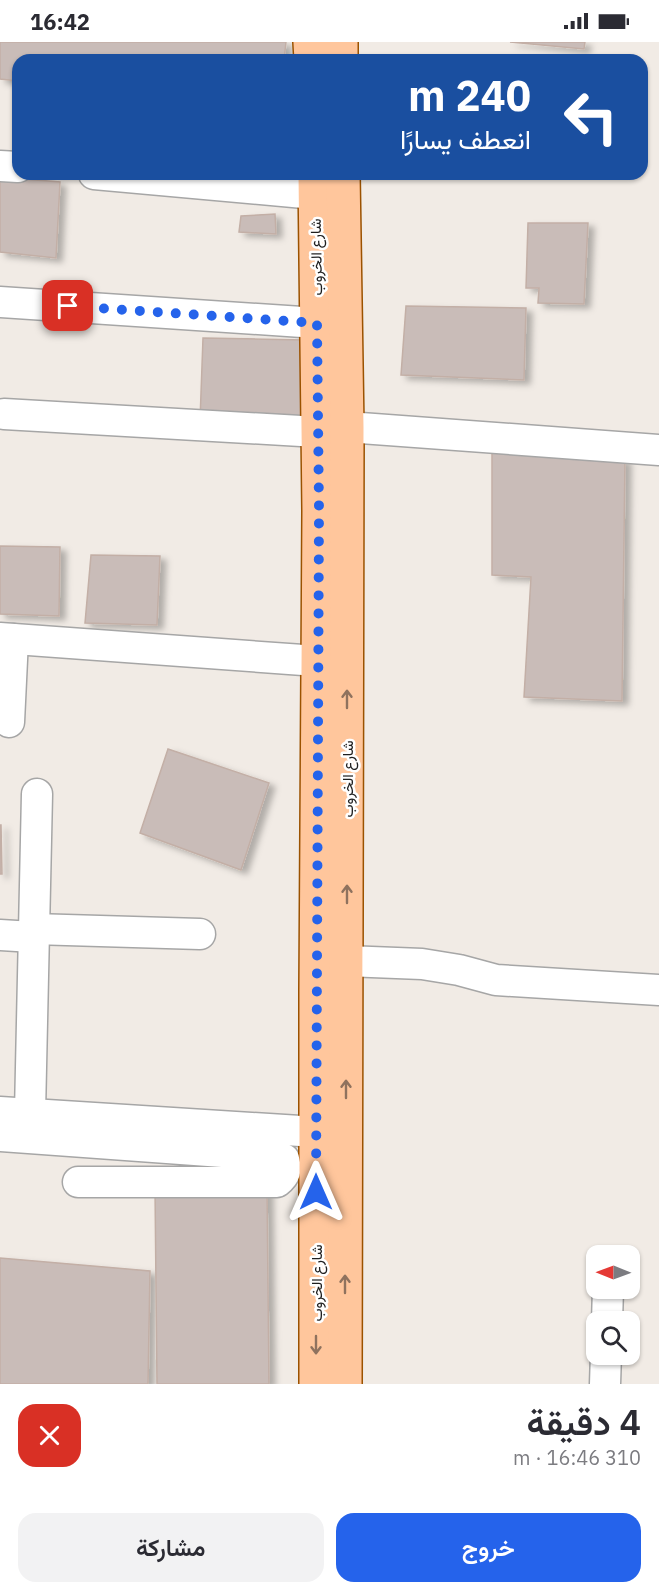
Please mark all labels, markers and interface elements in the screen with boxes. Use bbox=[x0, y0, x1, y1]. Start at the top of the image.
text: 16:42 bbox=[30, 7, 90, 36]
text: 240 m bbox=[408, 68, 531, 123]
icon: left bbox=[552, 78, 630, 156]
text: انعطف يسارًا bbox=[400, 121, 531, 156]
street label: شارع الخروب bbox=[306, 218, 328, 296]
pin bbox=[42, 280, 93, 331]
icon: arrive bbox=[51, 289, 84, 322]
one-way arrow bbox=[341, 689, 353, 709]
street label: شارع الخروب bbox=[338, 740, 359, 818]
one-way arrow bbox=[341, 884, 353, 904]
one-way arrow bbox=[340, 1079, 352, 1099]
position arrow bbox=[284, 1160, 348, 1224]
street label: شارع الخروب bbox=[307, 1244, 328, 1322]
north arrow bbox=[586, 1245, 640, 1299]
map controls bbox=[586, 1245, 640, 1365]
one-way arrow bbox=[339, 1274, 351, 1294]
button: search bbox=[586, 1311, 640, 1365]
one-way arrow bbox=[310, 1335, 322, 1355]
text: 4 دقيقة bbox=[526, 1398, 641, 1445]
button: close bbox=[18, 1404, 81, 1467]
text: 310 m · 16:46 bbox=[513, 1444, 641, 1471]
button: مشاركة bbox=[18, 1513, 324, 1582]
button: خروج bbox=[336, 1513, 641, 1582]

